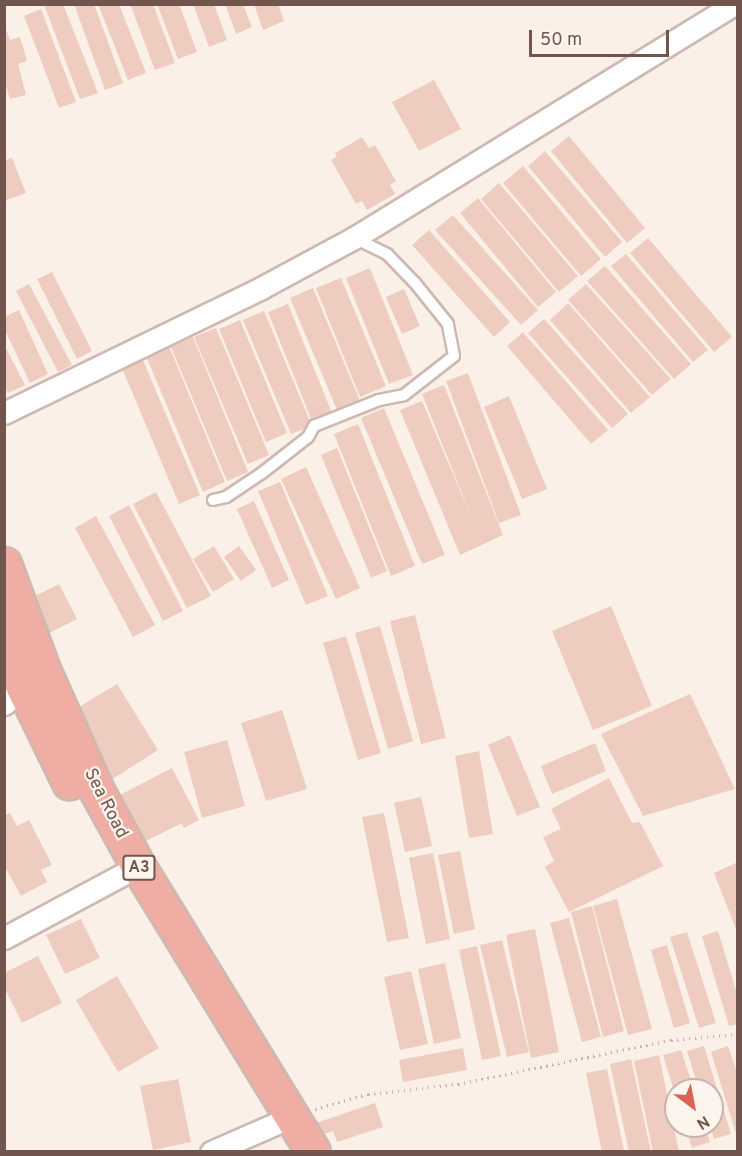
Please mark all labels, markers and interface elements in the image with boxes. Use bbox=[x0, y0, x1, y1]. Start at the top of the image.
scale bar bbox=[532, 18, 672, 56]
text: 50 m bbox=[540, 29, 582, 52]
street label: Sea Road bbox=[78, 765, 132, 843]
road number: A3 bbox=[121, 855, 157, 881]
north arrow bbox=[664, 1078, 724, 1138]
text: N bbox=[692, 1110, 713, 1133]

